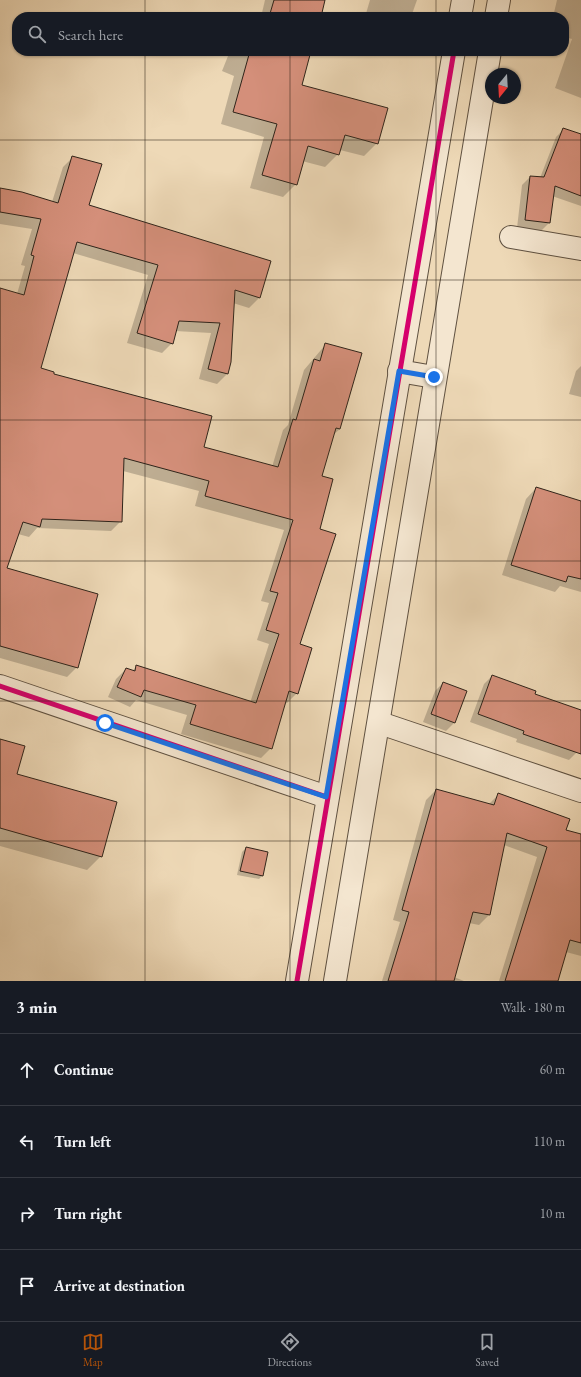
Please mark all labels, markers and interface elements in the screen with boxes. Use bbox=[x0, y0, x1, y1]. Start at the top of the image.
search box bbox=[12, 12, 569, 56]
icon: search bbox=[26, 23, 48, 45]
text: Search here bbox=[58, 25, 123, 44]
north arrow bbox=[485, 68, 521, 104]
route end bbox=[425, 368, 443, 386]
route start bbox=[96, 714, 114, 732]
text: 3 min bbox=[16, 996, 57, 1018]
text: Walk · 180 m bbox=[501, 999, 565, 1016]
icon: ahead bbox=[16, 1059, 38, 1081]
text: Continue bbox=[54, 1060, 114, 1079]
text: 60 m bbox=[540, 1061, 565, 1078]
icon: left bbox=[16, 1131, 38, 1153]
text: Turn left bbox=[54, 1132, 111, 1151]
text: 110 m bbox=[534, 1133, 565, 1150]
icon: right bbox=[16, 1203, 38, 1225]
text: Turn right bbox=[54, 1204, 122, 1223]
text: 10 m bbox=[540, 1205, 565, 1222]
icon: arrive bbox=[16, 1275, 38, 1297]
text: Arrive at destination bbox=[54, 1276, 185, 1295]
tab: Map bbox=[82, 1331, 104, 1369]
tab: Directions bbox=[268, 1331, 312, 1369]
tab: Saved bbox=[476, 1331, 499, 1369]

